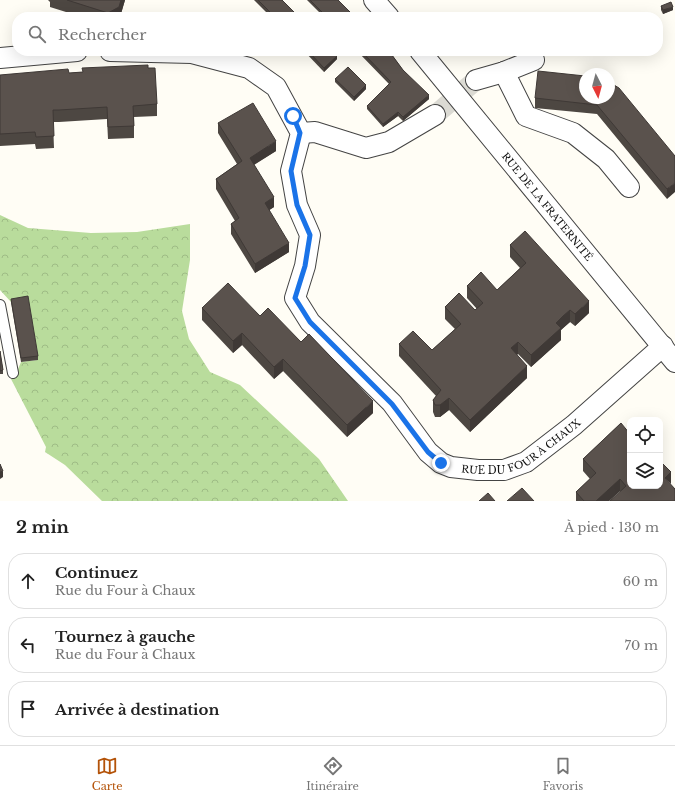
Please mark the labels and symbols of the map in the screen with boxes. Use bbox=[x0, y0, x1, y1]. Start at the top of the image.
north arrow bbox=[579, 68, 615, 104]
route start bbox=[284, 107, 302, 125]
street label: RUE DE LA FRATERNITÉ bbox=[499, 150, 596, 263]
street label: RUE DU FOUR À CHAUX bbox=[461, 415, 584, 477]
route end bbox=[432, 454, 450, 472]

